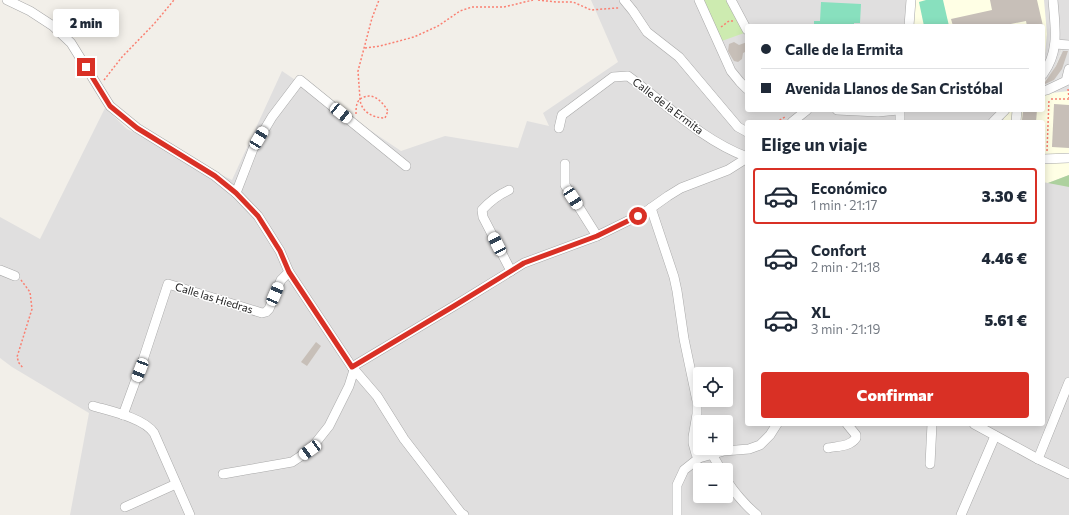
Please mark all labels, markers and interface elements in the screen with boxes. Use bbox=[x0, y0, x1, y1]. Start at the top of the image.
callout: 2 min bbox=[53, 9, 119, 37]
text: 2 min bbox=[70, 15, 102, 31]
text: Calle de la Ermita bbox=[785, 40, 903, 58]
route end bbox=[77, 58, 95, 76]
street label: Calle de la Ermita bbox=[630, 75, 706, 136]
text: Avenida Llanos de San Cristóbal bbox=[785, 79, 1003, 97]
car bbox=[328, 101, 354, 125]
car bbox=[248, 125, 270, 151]
text: Elige un viaje bbox=[761, 133, 867, 155]
icon: car bbox=[763, 178, 799, 214]
text: Económico bbox=[811, 179, 887, 197]
car bbox=[561, 185, 585, 211]
text: 3.30 € bbox=[982, 187, 1027, 205]
text: 1 min · 21:17 bbox=[811, 197, 877, 213]
route start bbox=[629, 207, 647, 225]
car bbox=[486, 231, 508, 257]
icon: car bbox=[763, 240, 799, 276]
text: Confort bbox=[811, 241, 866, 259]
text: 4.46 € bbox=[981, 249, 1027, 267]
text: 2 min · 21:18 bbox=[811, 259, 880, 275]
street label: Calle las Hiedras bbox=[174, 280, 255, 316]
car bbox=[265, 281, 285, 307]
icon: car bbox=[763, 302, 799, 338]
text: XL bbox=[811, 303, 830, 321]
text: 5.61 € bbox=[985, 311, 1027, 329]
text: 3 min · 21:19 bbox=[811, 321, 880, 337]
car bbox=[130, 357, 150, 383]
map controls bbox=[693, 367, 733, 503]
button: locate bbox=[693, 367, 733, 407]
button: Confirmar bbox=[761, 372, 1029, 418]
button: + bbox=[693, 415, 733, 455]
car bbox=[297, 438, 323, 462]
button: − bbox=[693, 463, 733, 503]

